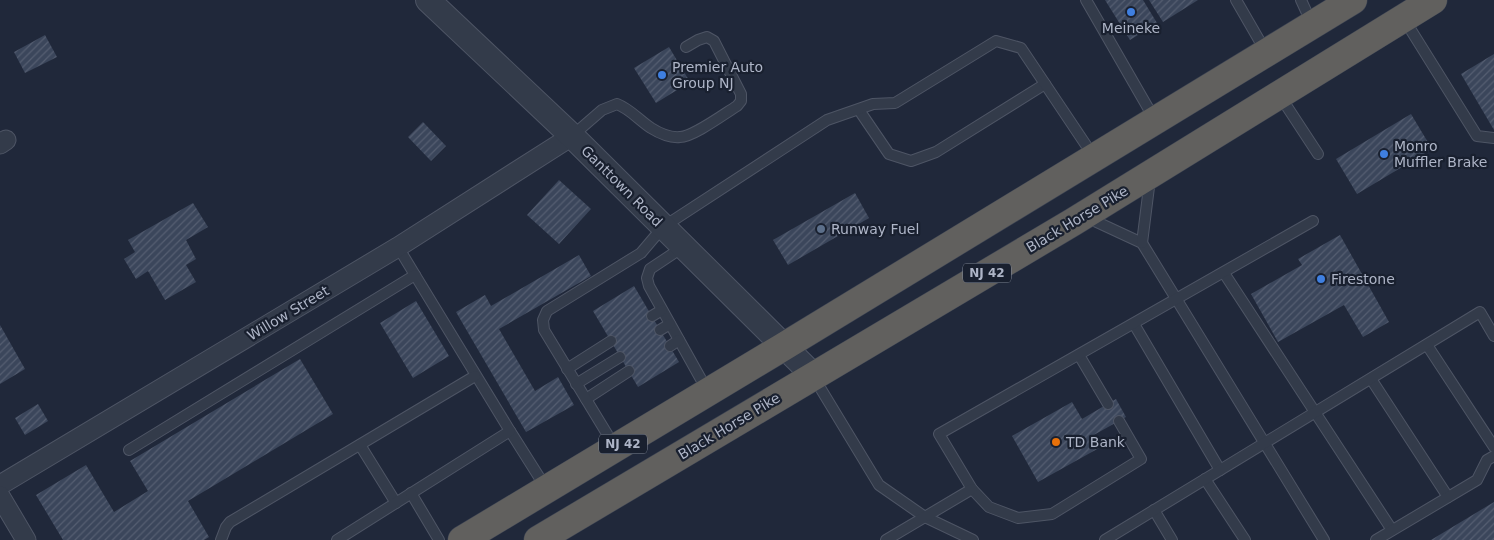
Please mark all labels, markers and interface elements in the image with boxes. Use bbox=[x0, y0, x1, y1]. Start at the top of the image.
marker: Meineke bbox=[1125, 6, 1137, 18]
place label: Meineke bbox=[1102, 20, 1160, 36]
place label: Premier Auto Group NJ bbox=[672, 59, 763, 91]
marker: Premier Auto Group NJ bbox=[656, 69, 668, 81]
place label: Monro Muffler Brake bbox=[1394, 138, 1487, 170]
street label: Ganttown Road bbox=[578, 142, 666, 230]
marker: Monro Muffler Brake bbox=[1378, 148, 1390, 160]
street label: Black Horse Pike bbox=[1023, 182, 1131, 256]
place label: Runway Fuel bbox=[831, 221, 919, 237]
marker: Runway Fuel bbox=[815, 223, 827, 235]
road number: NJ 42 bbox=[963, 264, 1011, 282]
place label: Firestone bbox=[1331, 271, 1395, 287]
marker: Firestone bbox=[1315, 273, 1327, 285]
street label: Willow Street bbox=[244, 282, 332, 344]
street label: Black Horse Pike bbox=[675, 389, 783, 463]
road number: NJ 42 bbox=[599, 434, 647, 454]
place label: TD Bank bbox=[1065, 434, 1126, 450]
marker: TD Bank bbox=[1050, 436, 1062, 448]

